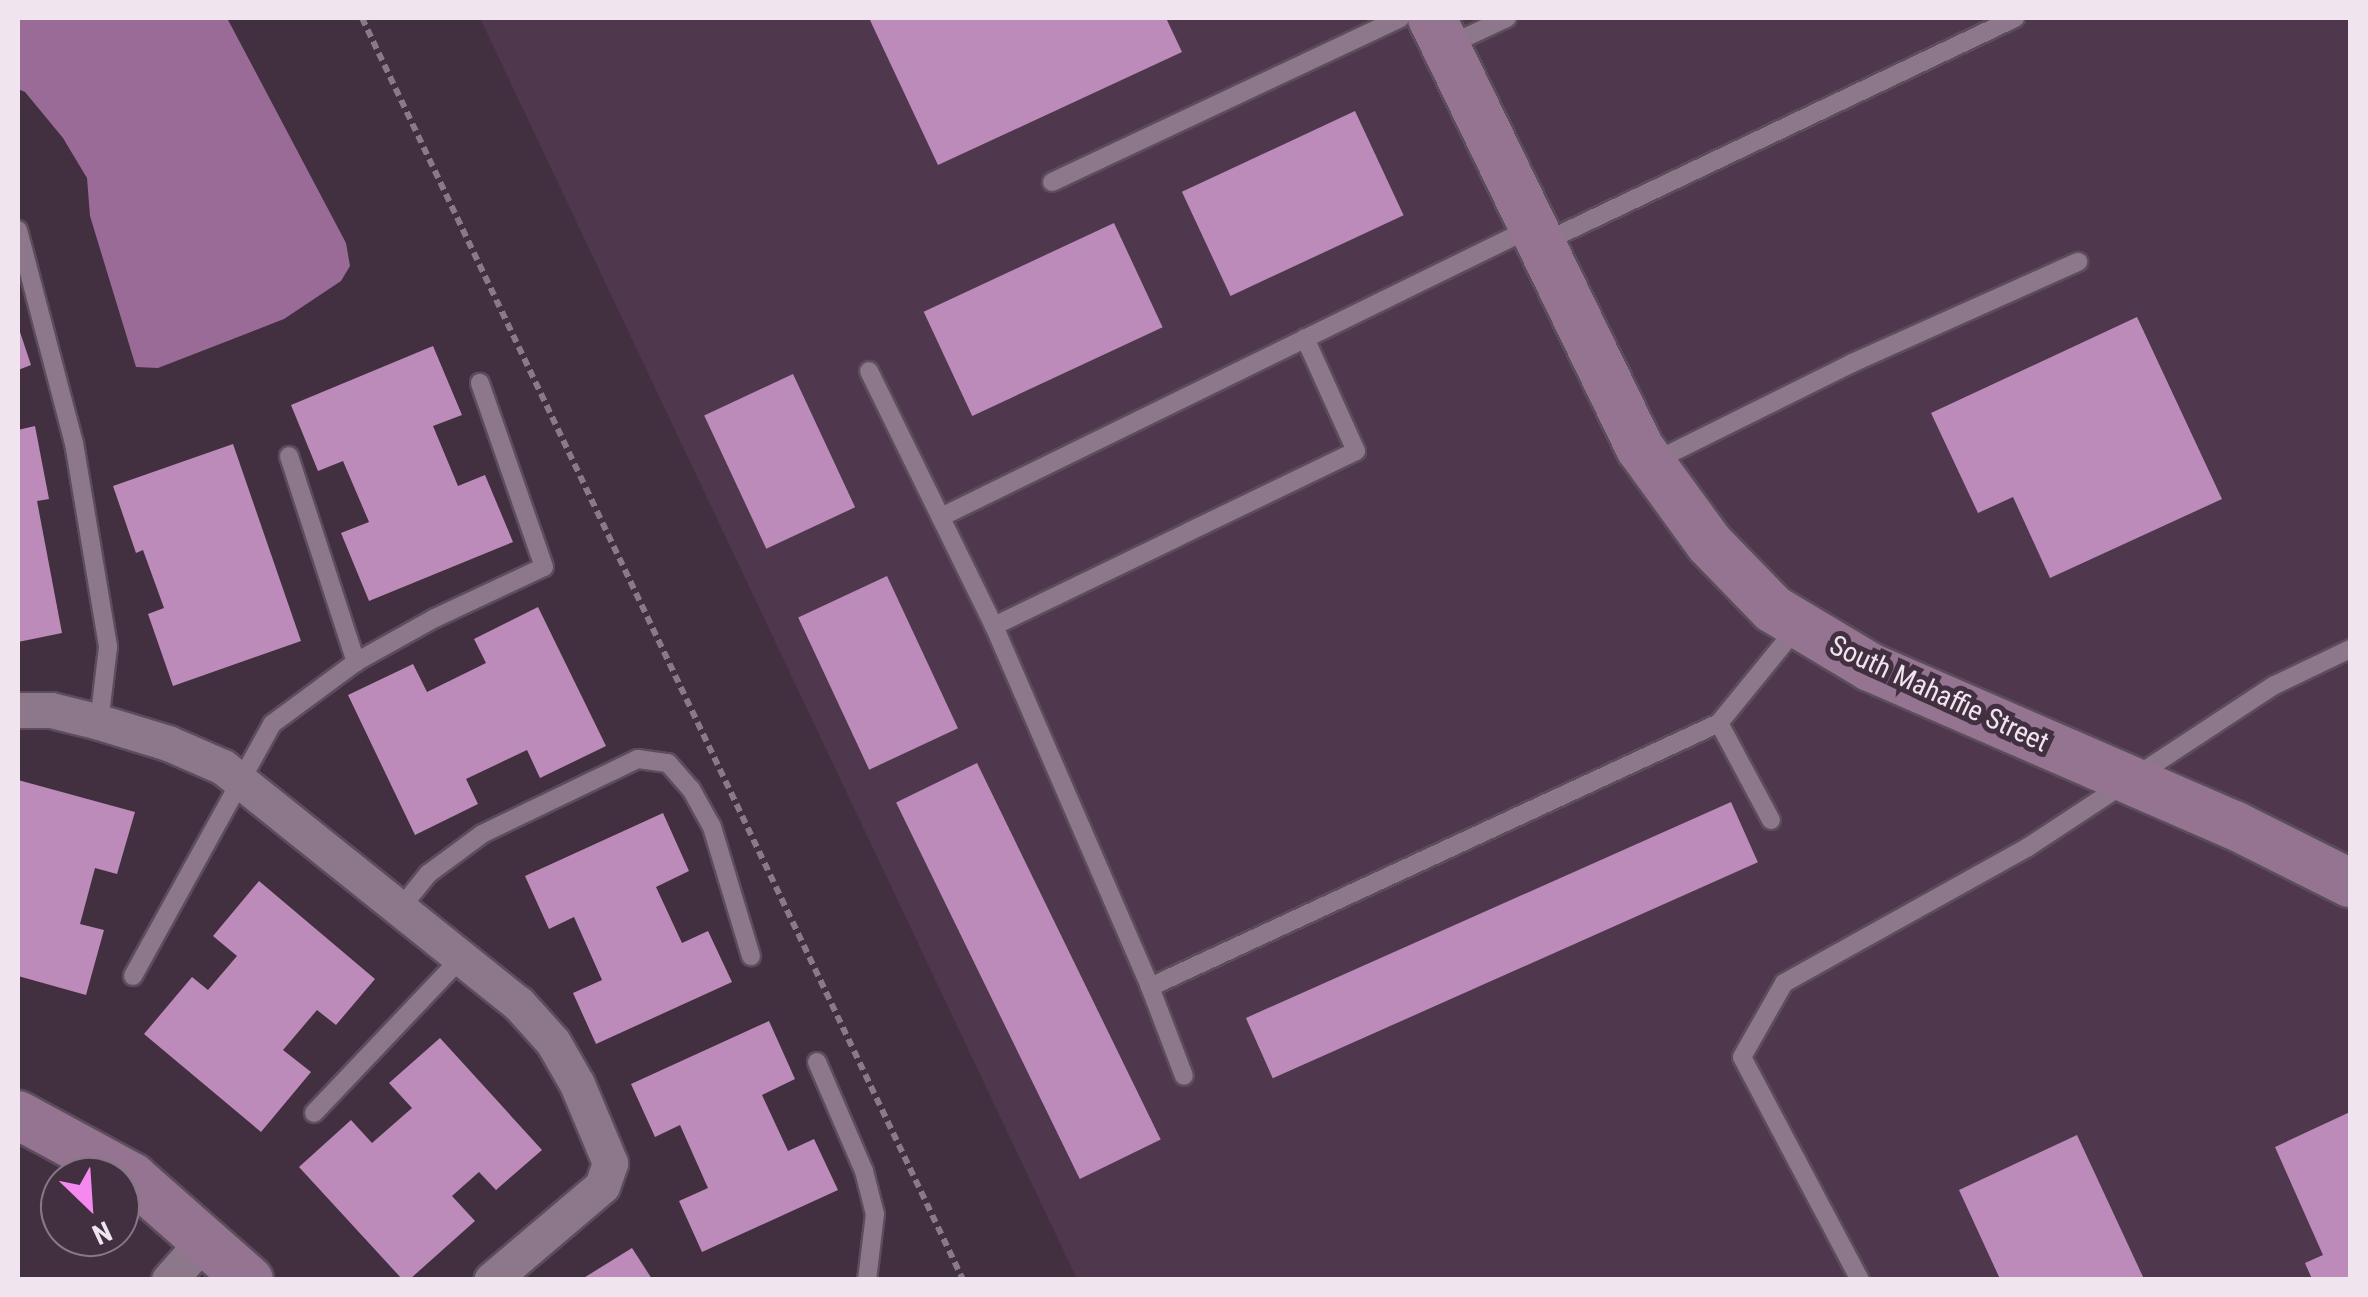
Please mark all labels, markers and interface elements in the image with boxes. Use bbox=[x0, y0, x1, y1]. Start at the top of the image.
street label: South Mahaffie Street bbox=[1824, 629, 2054, 759]
north arrow bbox=[40, 1157, 140, 1257]
text: N bbox=[87, 1214, 117, 1251]

